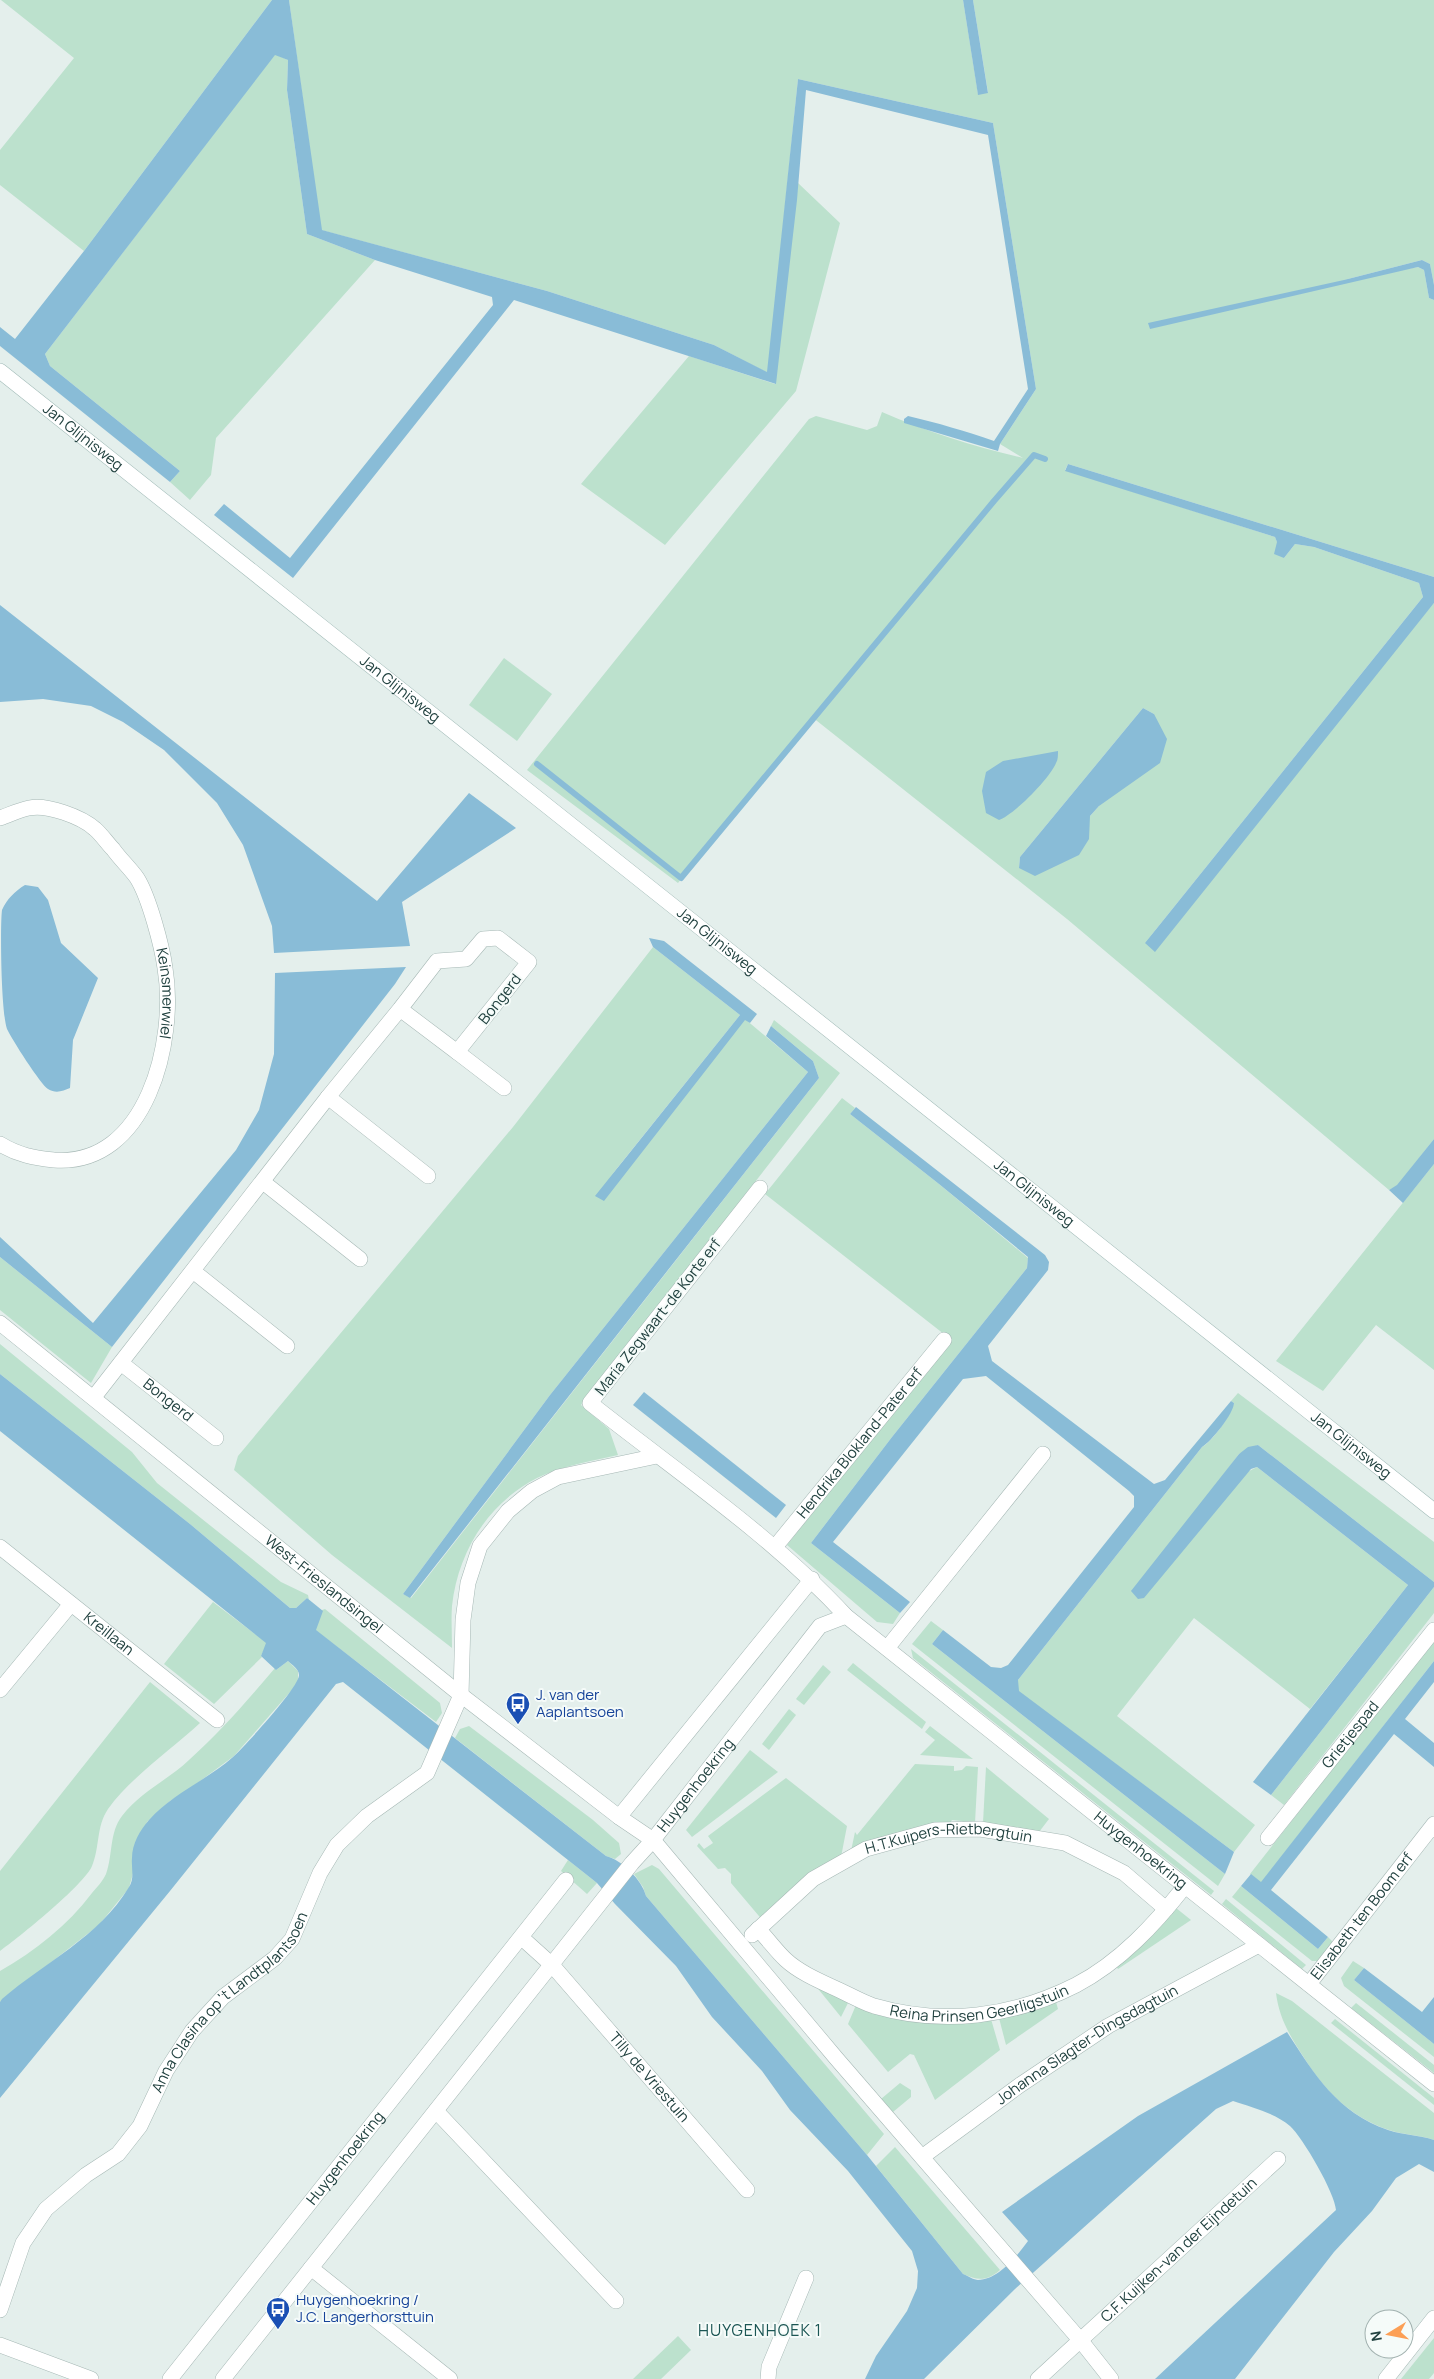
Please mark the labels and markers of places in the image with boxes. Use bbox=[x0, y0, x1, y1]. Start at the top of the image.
place label: J. van der Aaplantsoen bbox=[536, 1684, 624, 1722]
bus stop icon: J. van der Aaplantsoen bbox=[505, 1691, 531, 1725]
place label: Huygenhoekring / J.C. Langerhorsttuin bbox=[296, 2289, 434, 2327]
bus stop icon: Huygenhoekring / J.C. Langerhorsttuin bbox=[265, 2296, 291, 2330]

